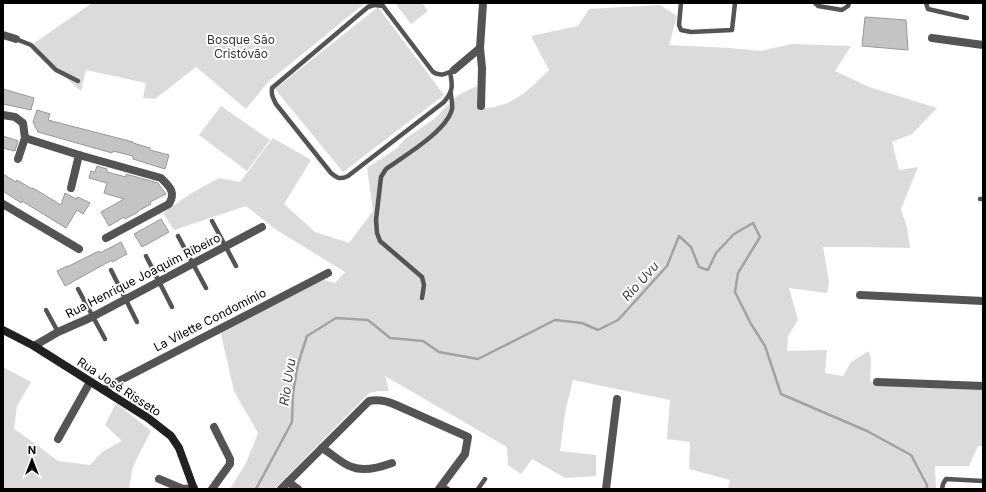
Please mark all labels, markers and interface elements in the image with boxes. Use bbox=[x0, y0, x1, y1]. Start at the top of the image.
park label: Bosque São Cristóvão bbox=[207, 32, 275, 61]
street label: Rua Henrique Joaquim Ribeiro bbox=[63, 230, 223, 321]
water label: Rio Uvu bbox=[618, 258, 662, 304]
street label: La Vilette Condomínio bbox=[151, 285, 268, 354]
street label: Rua José Risseto bbox=[75, 354, 164, 419]
water label: Rio Uvu bbox=[275, 357, 299, 407]
north arrow bbox=[12, 440, 52, 480]
text: N bbox=[28, 443, 36, 457]

